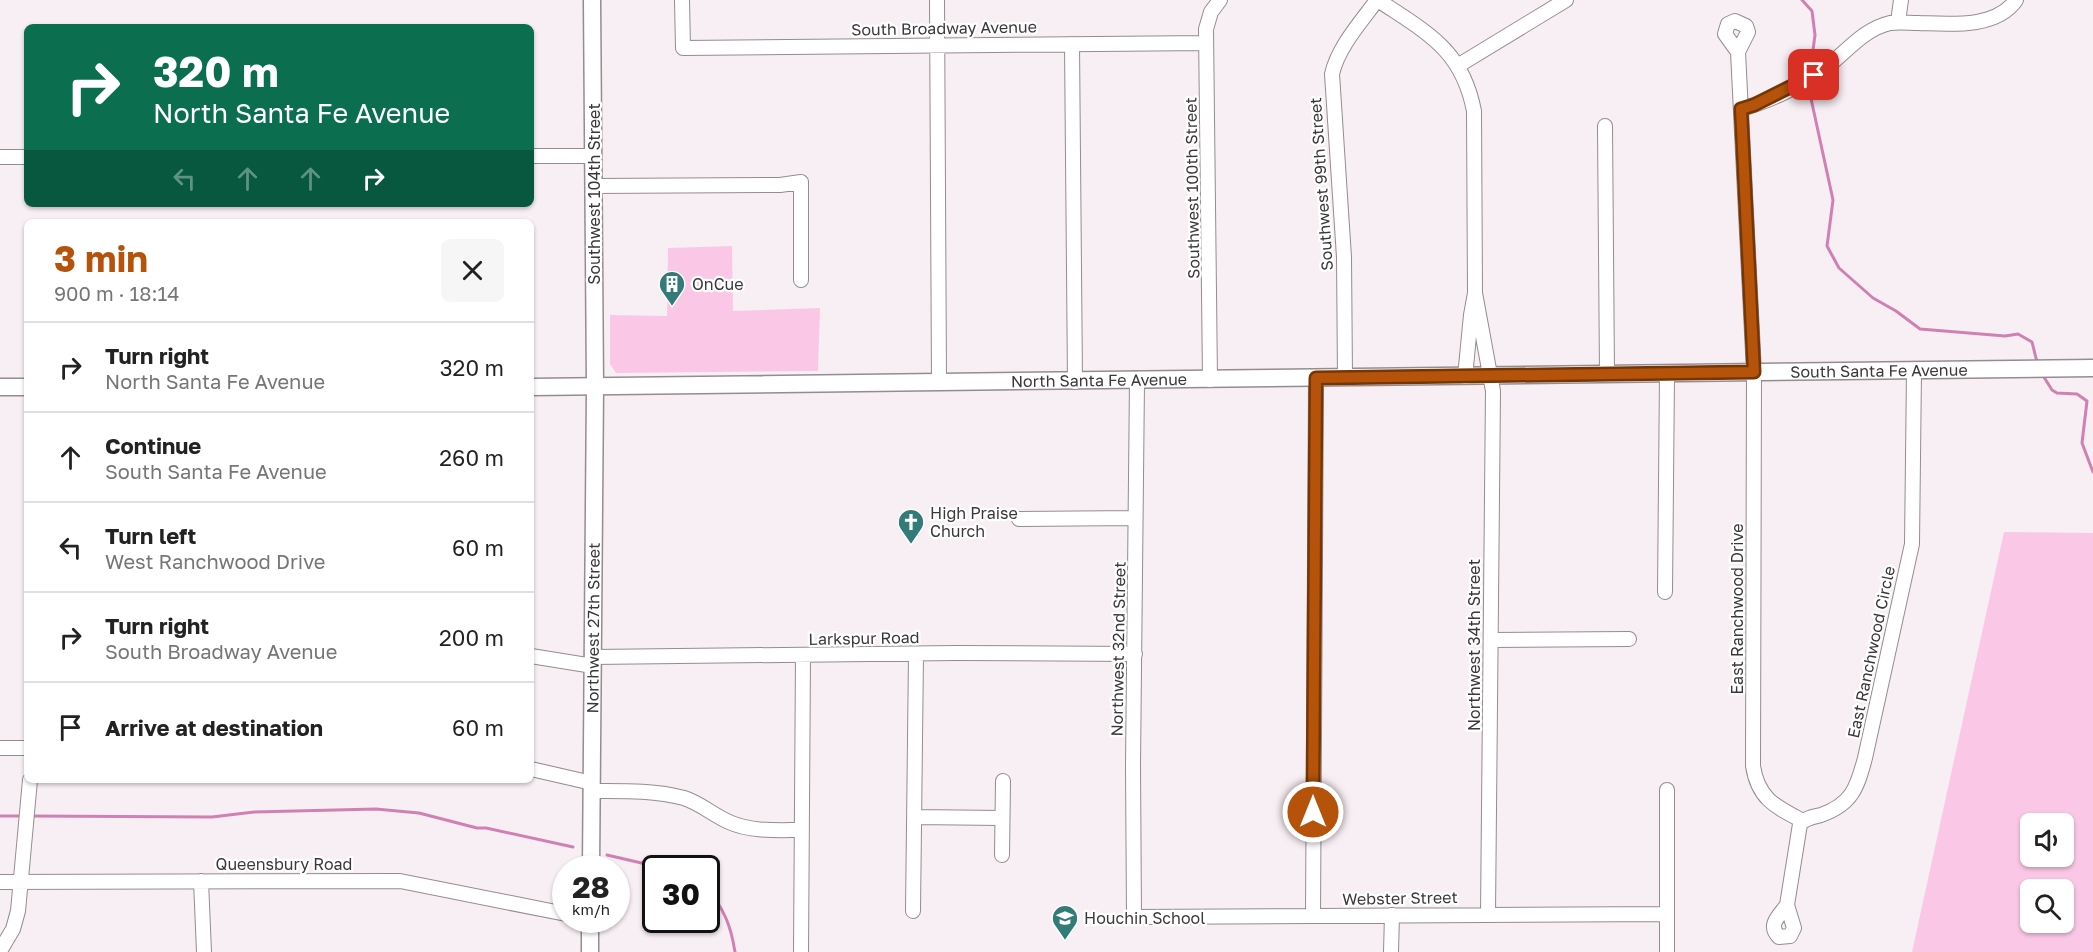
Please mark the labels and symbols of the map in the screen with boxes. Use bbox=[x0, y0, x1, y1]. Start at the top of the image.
street label: South Broadway Avenue bbox=[851, 16, 1037, 40]
pin bbox=[1788, 49, 1839, 100]
street label: Southwest 100th Street bbox=[1180, 97, 1204, 279]
street label: Southwest 99th Street bbox=[1305, 97, 1337, 271]
street label: Southwest 104th Street bbox=[584, 103, 604, 285]
building icon: OnCue bbox=[657, 269, 687, 307]
place label: OnCue bbox=[692, 274, 744, 294]
street label: South Santa Fe Avenue bbox=[1790, 360, 1968, 382]
street label: North Santa Fe Avenue bbox=[1011, 369, 1187, 391]
place label: High Praise Church bbox=[930, 503, 1018, 541]
church icon: High Praise Church bbox=[896, 507, 926, 545]
street label: East Ranchwood Drive bbox=[1727, 523, 1747, 695]
street label: Northwest 27th Street bbox=[582, 542, 604, 714]
street label: Northwest 34th Street bbox=[1464, 559, 1484, 731]
street label: Northwest 32nd Street bbox=[1106, 561, 1130, 737]
street label: East Ranchwood Circle bbox=[1843, 564, 1899, 740]
street label: Larkspur Road bbox=[808, 627, 920, 649]
position arrow bbox=[1281, 780, 1345, 844]
street label: Queensbury Road bbox=[216, 854, 352, 874]
speed limit sign: 30 bbox=[642, 855, 720, 933]
street label: Webster Street bbox=[1342, 887, 1458, 909]
school or university icon: Houchin School bbox=[1050, 903, 1080, 941]
place label: Houchin School bbox=[1084, 908, 1205, 928]

